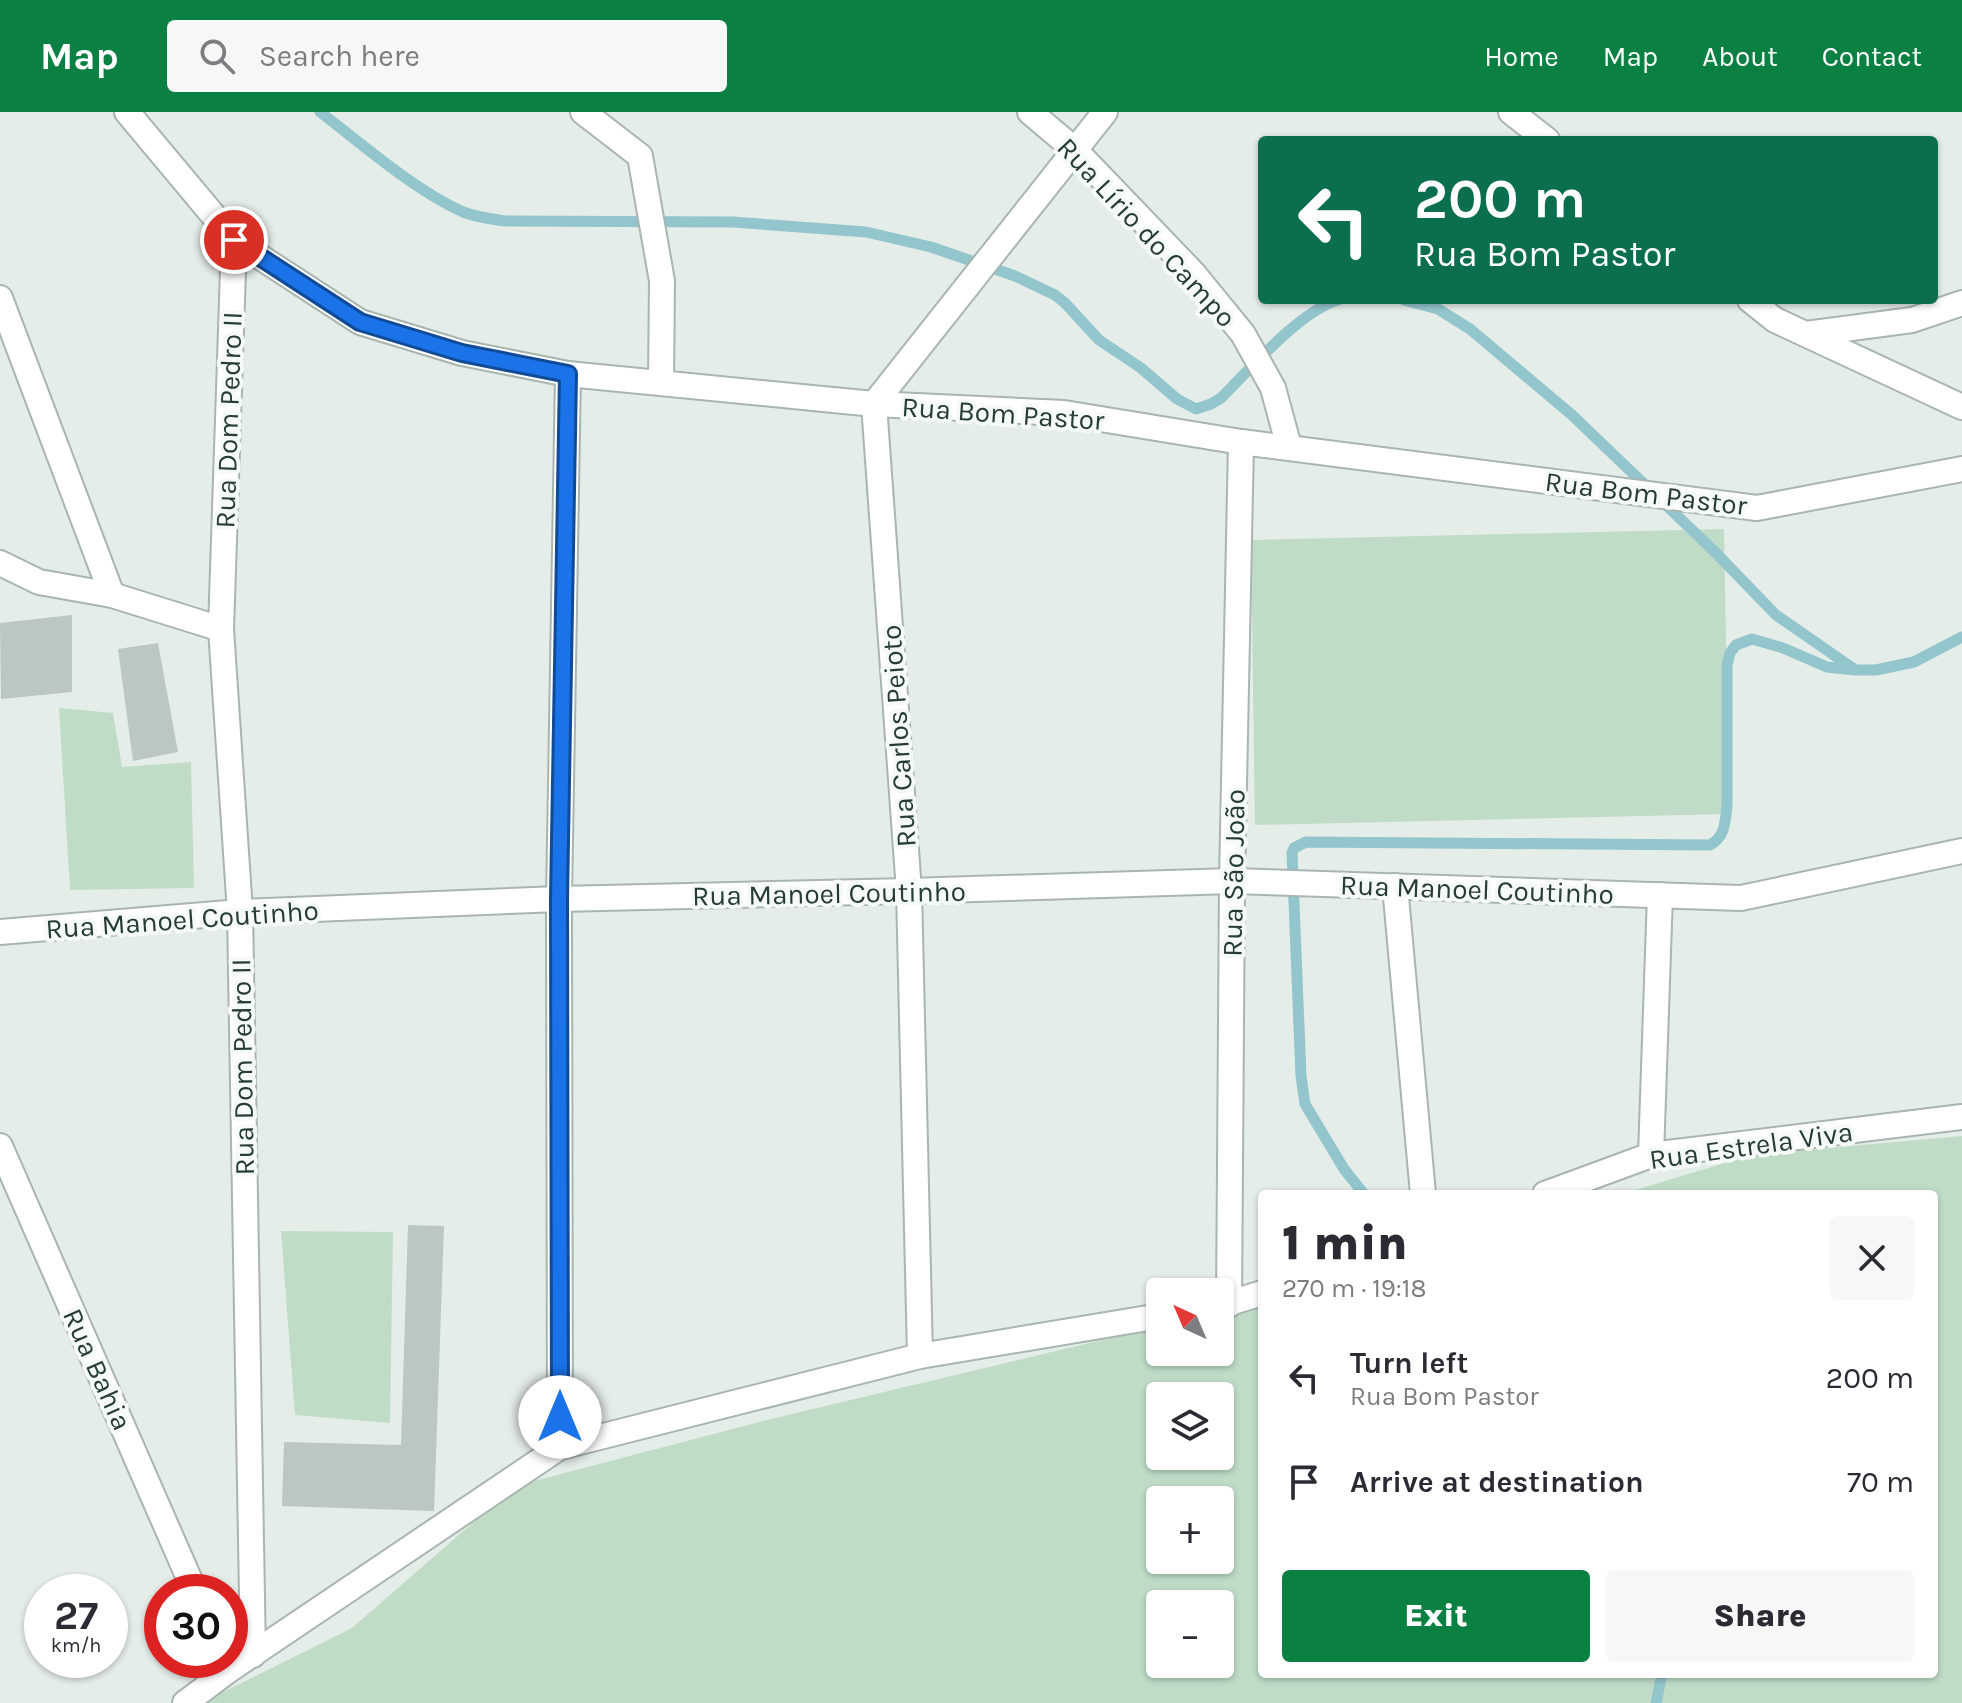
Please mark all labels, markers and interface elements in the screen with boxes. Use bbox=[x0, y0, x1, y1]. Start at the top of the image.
search box bbox=[167, 20, 727, 92]
text: Map bbox=[40, 34, 119, 79]
icon: search bbox=[195, 34, 239, 78]
text: Search here bbox=[259, 38, 420, 74]
text: Home bbox=[1484, 40, 1559, 73]
text: Map bbox=[1603, 40, 1658, 73]
text: About bbox=[1702, 40, 1778, 73]
text: Contact bbox=[1822, 40, 1922, 73]
street label: Rua Lírio do Campo bbox=[1050, 131, 1243, 334]
text: 200 m bbox=[1414, 166, 1586, 231]
icon: left bbox=[1282, 168, 1386, 272]
pin bbox=[200, 206, 268, 274]
icon: arrive bbox=[212, 218, 256, 262]
text: Rua Bom Pastor bbox=[1414, 233, 1675, 275]
street label: Rua Dom Pedro II bbox=[208, 311, 249, 529]
street label: Rua Bom Pastor bbox=[900, 390, 1106, 437]
street label: Rua Bom Pastor bbox=[1543, 465, 1750, 522]
street label: Rua Carlos Peioto bbox=[874, 624, 923, 848]
street label: Rua São João bbox=[1216, 789, 1251, 957]
street label: Rua Manoel Coutinho bbox=[1340, 868, 1614, 911]
street label: Rua Manoel Coutinho bbox=[692, 875, 966, 912]
street label: Rua Manoel Coutinho bbox=[44, 893, 320, 946]
street label: Rua Dom Pedro II bbox=[224, 958, 261, 1176]
street label: Rua Estrela Viva bbox=[1647, 1115, 1855, 1176]
text: 1 min bbox=[1282, 1215, 1408, 1271]
button: close bbox=[1830, 1216, 1914, 1300]
text: 270 m · 19:18 bbox=[1282, 1273, 1426, 1304]
north arrow bbox=[1146, 1278, 1234, 1366]
map controls bbox=[1146, 1278, 1234, 1678]
street label: Rua Bahia bbox=[56, 1303, 139, 1435]
text: Turn left bbox=[1350, 1345, 1468, 1381]
icon: left bbox=[1282, 1356, 1326, 1400]
text: 200 m bbox=[1826, 1360, 1914, 1396]
position arrow bbox=[518, 1375, 602, 1459]
text: Rua Bom Pastor bbox=[1350, 1381, 1539, 1412]
button: layers bbox=[1146, 1382, 1234, 1470]
icon: arrive bbox=[1282, 1460, 1326, 1504]
text: Arrive at destination bbox=[1350, 1464, 1644, 1500]
text: 70 m bbox=[1847, 1464, 1914, 1500]
button: + bbox=[1146, 1486, 1234, 1574]
button: Exit bbox=[1282, 1570, 1590, 1662]
button: Share bbox=[1606, 1570, 1914, 1662]
speed limit sign: 30 bbox=[144, 1574, 248, 1678]
button: − bbox=[1146, 1590, 1234, 1678]
text: 27 bbox=[54, 1592, 98, 1639]
text: km/h bbox=[51, 1634, 101, 1657]

